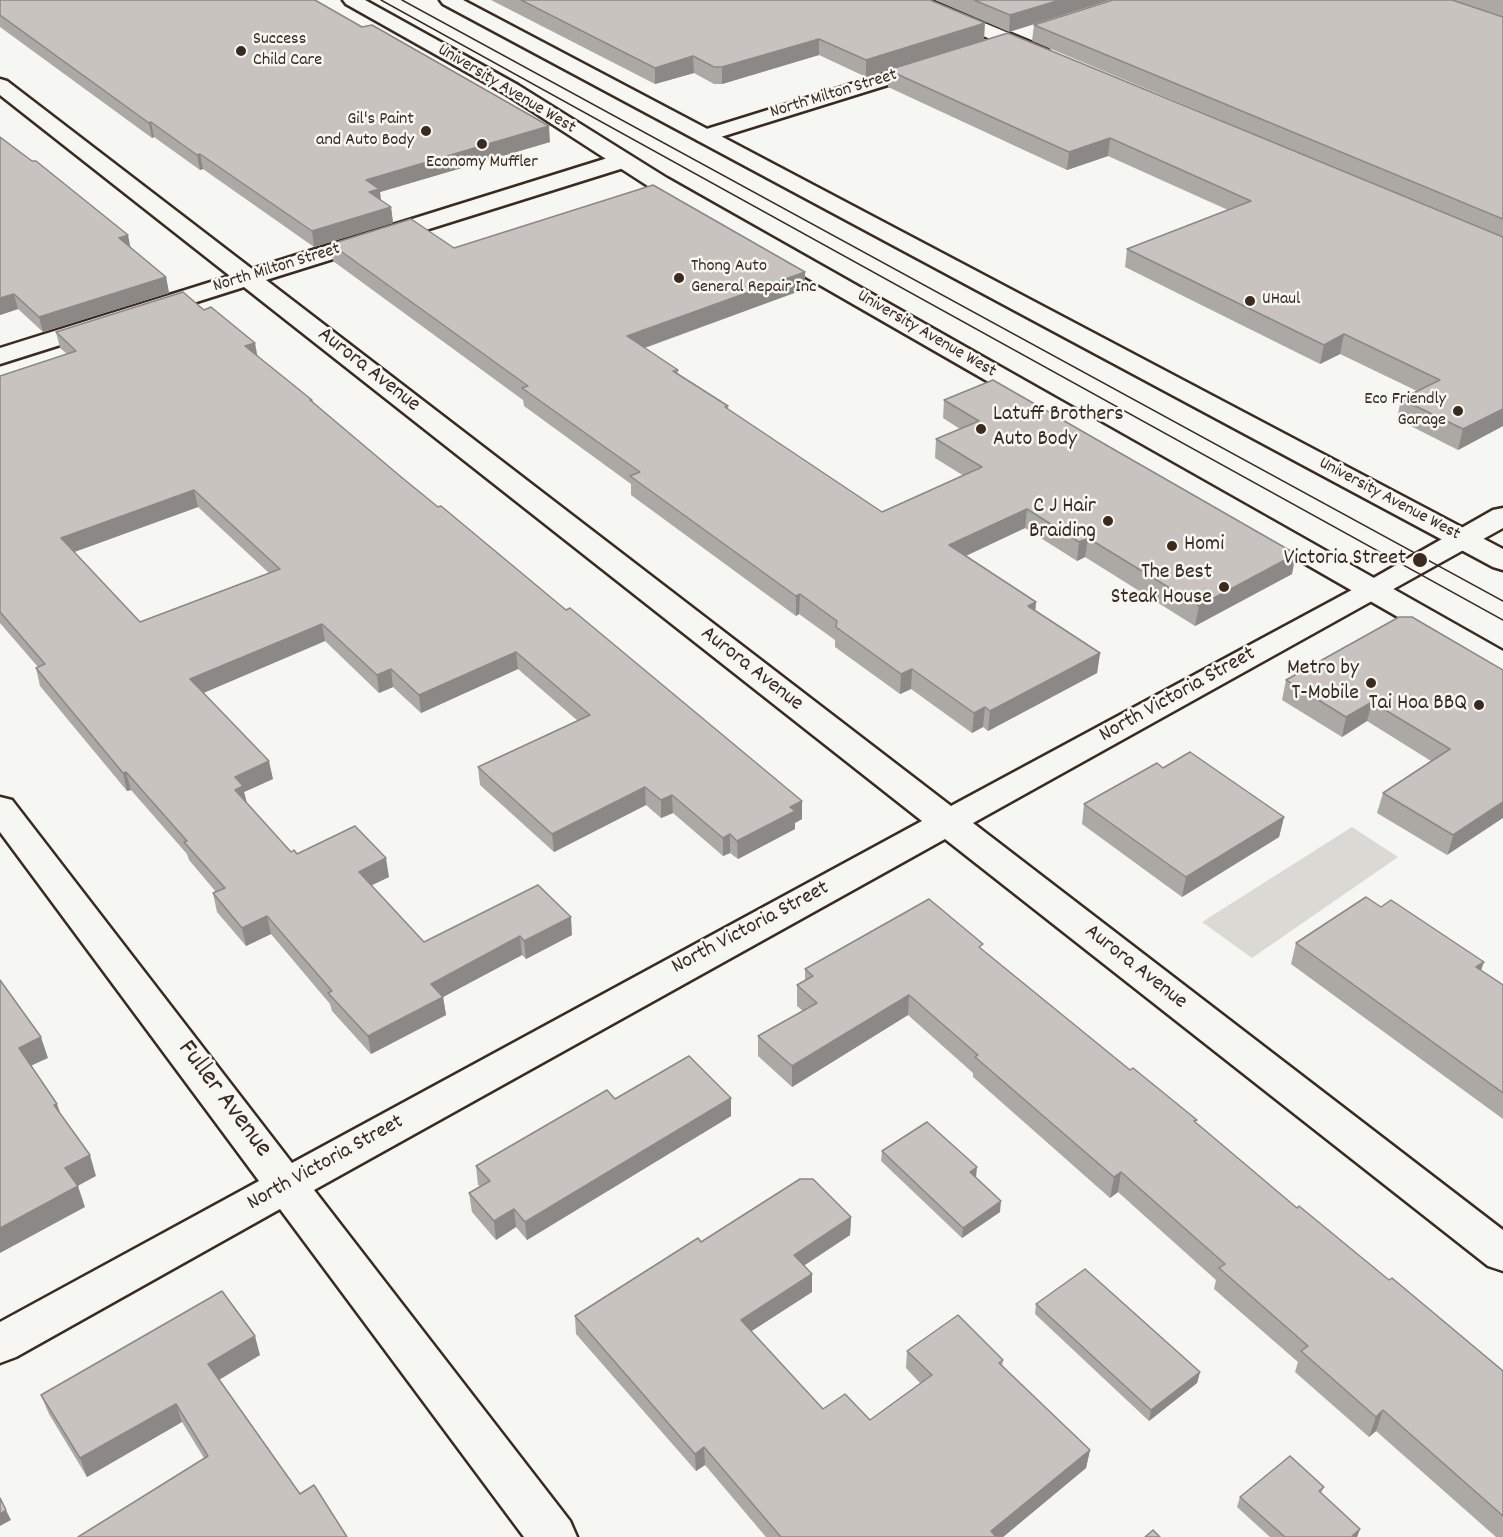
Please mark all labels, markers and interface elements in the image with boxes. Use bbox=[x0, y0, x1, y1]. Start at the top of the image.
place label: Success Child Care bbox=[253, 30, 322, 72]
street label: University Avenue West bbox=[433, 40, 579, 140]
marker: Success Child Care bbox=[234, 44, 248, 58]
street label: North Milton Street bbox=[768, 65, 900, 125]
place label: Gil's Paint and Auto Body bbox=[316, 110, 414, 152]
marker: Gil's Paint and Auto Body bbox=[419, 124, 433, 138]
marker: Economy Muffler bbox=[475, 137, 489, 151]
place label: Economy Muffler bbox=[426, 153, 538, 175]
street label: North Milton Street bbox=[211, 239, 343, 299]
place label: Thong Auto General Repair Inc bbox=[691, 257, 816, 300]
marker: Thong Auto General Repair Inc bbox=[672, 271, 686, 285]
street label: University Avenue West bbox=[853, 286, 999, 384]
place label: UHaul bbox=[1262, 290, 1300, 312]
marker: UHaul bbox=[1243, 294, 1257, 308]
street label: Aurora Avenue bbox=[311, 323, 425, 419]
place label: Eco Friendly Garage bbox=[1364, 390, 1446, 432]
place label: Latuff Brothers Auto Body bbox=[993, 403, 1124, 454]
marker: Eco Friendly Garage bbox=[1451, 404, 1465, 418]
marker: Latuff Brothers Auto Body bbox=[974, 422, 988, 436]
street label: University Avenue West bbox=[1315, 454, 1463, 546]
place label: C J Hair Braiding bbox=[1029, 495, 1096, 546]
marker: C J Hair Braiding bbox=[1101, 514, 1115, 528]
place label: Homi bbox=[1184, 533, 1224, 559]
marker: Homi bbox=[1165, 539, 1179, 553]
place label: Victoria Street bbox=[1284, 547, 1406, 573]
marker: Victoria Street bbox=[1411, 551, 1429, 569]
place label: The Best Steak House bbox=[1111, 561, 1212, 612]
marker: The Best Steak House bbox=[1217, 580, 1231, 594]
street label: Aurora Avenue bbox=[694, 622, 808, 718]
street label: North Victoria Street bbox=[1095, 642, 1261, 750]
place label: Metro by T-Mobile bbox=[1287, 657, 1359, 708]
marker: Metro by T-Mobile bbox=[1364, 676, 1378, 690]
place label: Tai Hoa BBQ bbox=[1369, 692, 1467, 718]
marker: Tai Hoa BBQ bbox=[1472, 698, 1486, 712]
street label: North Victoria Street bbox=[668, 876, 834, 982]
street label: Aurora Avenue bbox=[1078, 920, 1192, 1016]
street label: Fuller Avenue bbox=[168, 1035, 278, 1165]
street label: North Victoria Street bbox=[243, 1110, 409, 1218]

